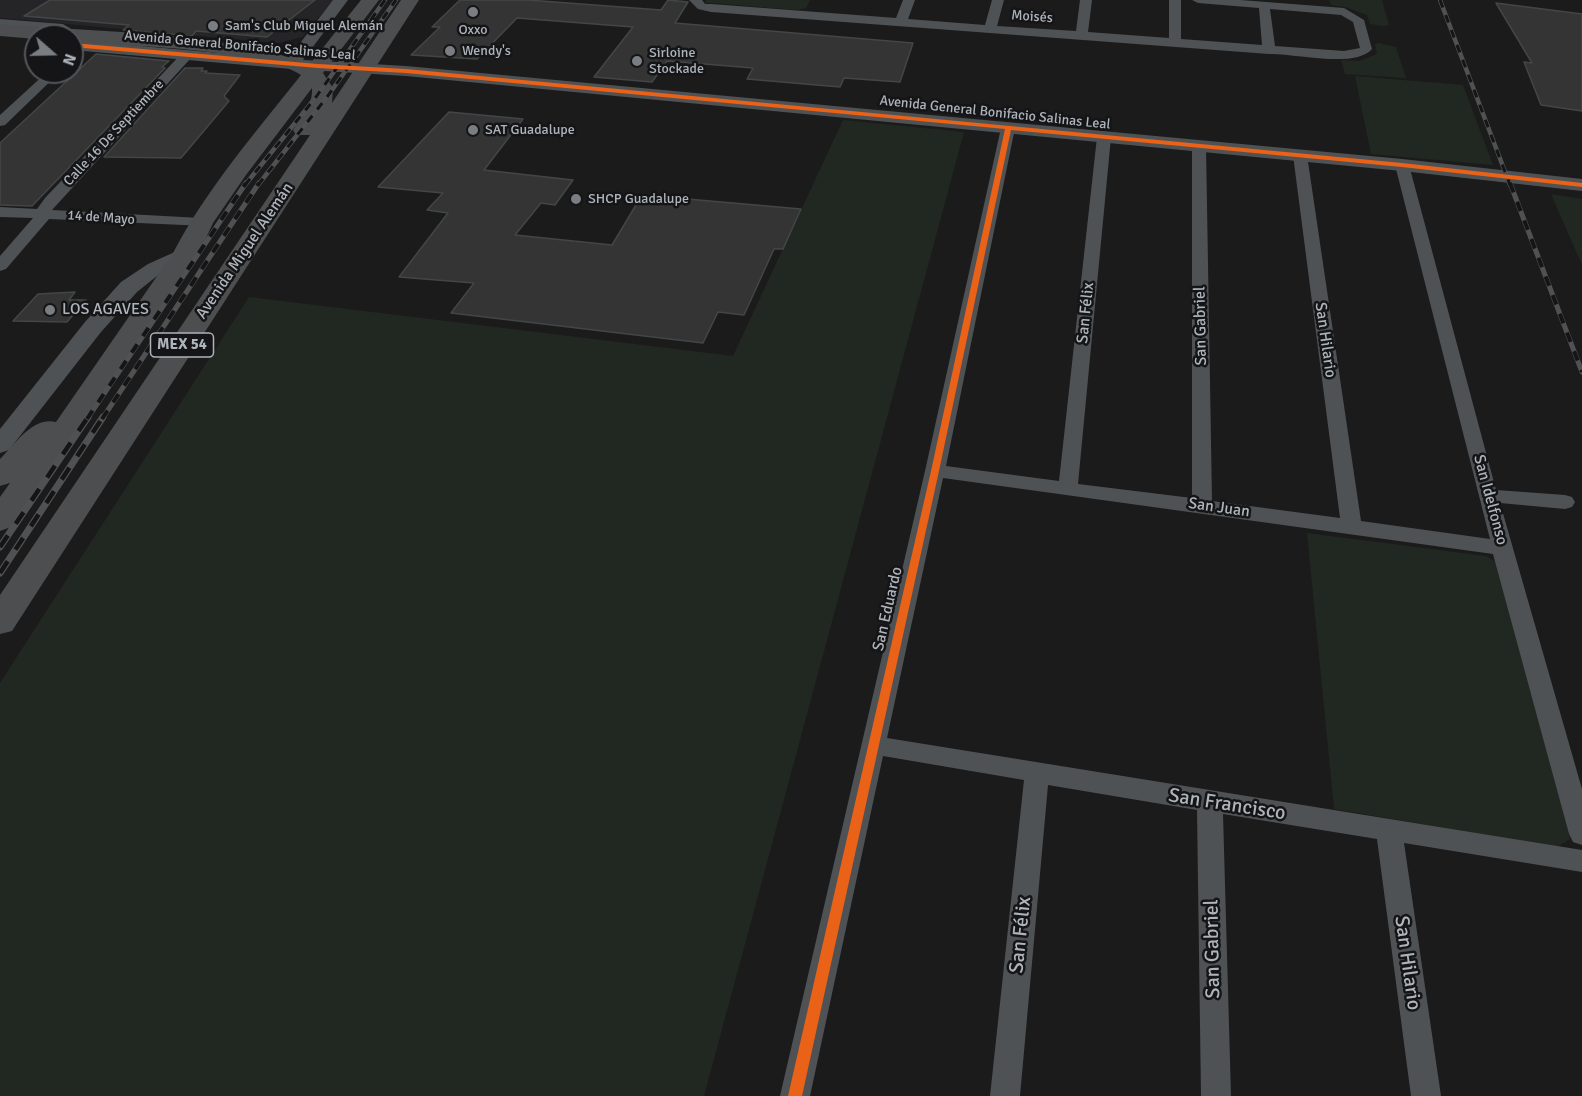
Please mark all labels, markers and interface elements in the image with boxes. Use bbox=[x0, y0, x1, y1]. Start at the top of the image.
marker: Oxxo bbox=[466, 5, 480, 19]
street label: Moisés bbox=[1011, 7, 1053, 27]
place label: Sam's Club Miguel Alemán bbox=[225, 18, 383, 34]
marker: Sam's Club Miguel Alemán bbox=[206, 19, 220, 33]
place label: Oxxo bbox=[459, 22, 487, 38]
north arrow bbox=[24, 24, 84, 84]
street label: Avenida General Bonifacio Salinas Leal bbox=[124, 28, 356, 64]
place label: Wendy's bbox=[462, 43, 511, 59]
marker: Wendy's bbox=[443, 44, 457, 58]
place label: Sirloine Stockade bbox=[649, 45, 704, 78]
text: N bbox=[58, 51, 80, 68]
marker: Sirloine Stockade bbox=[630, 54, 644, 68]
street label: Calle 16 De Septiembre bbox=[60, 76, 168, 190]
street label: Avenida General Bonifacio Salinas Leal bbox=[879, 93, 1111, 133]
place label: SAT Guadalupe bbox=[485, 122, 575, 138]
marker: SAT Guadalupe bbox=[466, 123, 480, 137]
street label: Avenida Miguel Alemán bbox=[192, 179, 298, 323]
place label: SHCP Guadalupe bbox=[588, 191, 689, 207]
marker: SHCP Guadalupe bbox=[569, 192, 583, 206]
street label: 14 de Mayo bbox=[67, 207, 135, 229]
street label: San Félix bbox=[1073, 281, 1099, 345]
street label: San Gabriel bbox=[1191, 286, 1211, 366]
place label: LOS AGAVES bbox=[62, 300, 149, 320]
street label: San Hilario bbox=[1310, 301, 1340, 379]
marker: LOS AGAVES bbox=[43, 303, 57, 317]
road number: MEX 54 bbox=[150, 333, 213, 357]
street label: San Idelfonso bbox=[1469, 453, 1511, 547]
street label: San Juan bbox=[1187, 494, 1251, 522]
street label: San Eduardo bbox=[869, 565, 907, 653]
street label: San Francisco bbox=[1167, 784, 1287, 826]
street label: San Félix bbox=[1005, 896, 1037, 974]
street label: San Gabriel bbox=[1200, 899, 1226, 999]
street label: San Hilario bbox=[1389, 914, 1425, 1012]

